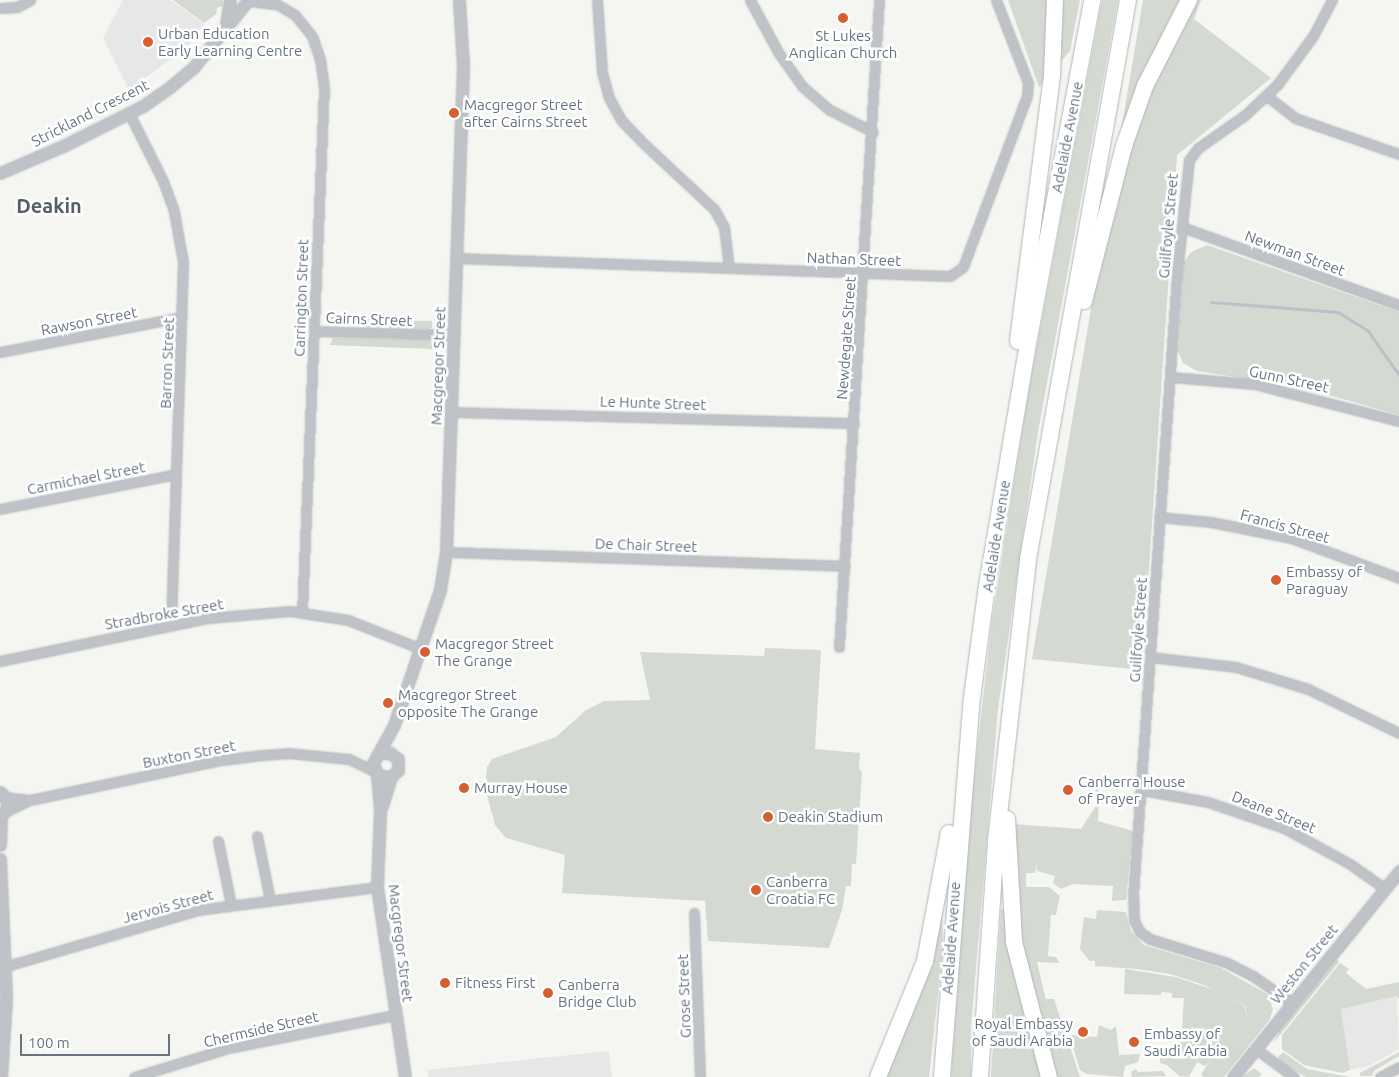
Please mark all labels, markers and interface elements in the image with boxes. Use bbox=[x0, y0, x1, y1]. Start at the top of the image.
marker: St Lukes Anglican Church bbox=[837, 12, 849, 24]
place label: Urban Education Early Learning Centre bbox=[158, 24, 302, 59]
place label: St Lukes Anglican Church bbox=[789, 26, 897, 61]
marker: Urban Education Early Learning Centre bbox=[142, 36, 154, 48]
street label: Strickland Crescent bbox=[28, 76, 152, 150]
street label: Adelaide Avenue bbox=[1047, 80, 1087, 194]
place label: Macgregor Street after Cairns Street bbox=[464, 95, 587, 130]
marker: Macgregor Street after Cairns Street bbox=[448, 107, 460, 119]
street label: Guilfoyle Street bbox=[1154, 173, 1182, 279]
district label: Deakin bbox=[16, 193, 82, 217]
street label: Newman Street bbox=[1243, 227, 1347, 279]
street label: Carrington Street bbox=[290, 239, 312, 357]
street label: Nathan Street bbox=[806, 248, 902, 270]
street label: Newdegate Street bbox=[833, 276, 859, 400]
street label: Rawson Street bbox=[39, 303, 139, 339]
street label: Macgregor Street bbox=[427, 306, 449, 426]
street label: Cairns Street bbox=[325, 308, 413, 330]
street label: Barron Street bbox=[156, 317, 178, 409]
street label: Gunn Street bbox=[1248, 362, 1330, 396]
street label: Le Hunte Street bbox=[600, 392, 706, 414]
street label: Carmichael Street bbox=[25, 458, 147, 498]
street label: Adelaide Avenue bbox=[978, 479, 1014, 593]
street label: Francis Street bbox=[1238, 505, 1332, 547]
street label: De Chair Street bbox=[595, 534, 697, 556]
place label: Embassy of Paraguay bbox=[1286, 562, 1362, 597]
marker: Embassy of Paraguay bbox=[1270, 574, 1282, 586]
street label: Guilfoyle Street bbox=[1125, 577, 1151, 683]
street label: Stradbroke Street bbox=[103, 595, 225, 633]
place label: Macgregor Street The Grange bbox=[435, 634, 554, 669]
marker: Macgregor Street The Grange bbox=[419, 646, 431, 658]
place label: Macgregor Street opposite The Grange bbox=[398, 685, 538, 720]
marker: Macgregor Street opposite The Grange bbox=[382, 697, 394, 709]
street label: Buxton Street bbox=[141, 736, 237, 772]
place label: Canberra House of Prayer bbox=[1078, 772, 1186, 807]
place label: Murray House bbox=[474, 779, 568, 797]
marker: Murray House bbox=[458, 782, 470, 794]
marker: Canberra House of Prayer bbox=[1062, 784, 1074, 796]
street label: Deane Street bbox=[1229, 787, 1319, 837]
place label: Deakin Stadium bbox=[778, 808, 883, 826]
marker: Deakin Stadium bbox=[762, 811, 774, 823]
place label: Canberra Croatia FC bbox=[766, 872, 835, 907]
street label: Adelaide Avenue bbox=[938, 881, 964, 995]
street label: Macgregor Street bbox=[385, 883, 417, 1003]
marker: Canberra Croatia FC bbox=[750, 884, 762, 896]
street label: Jervois Street bbox=[121, 885, 215, 927]
street label: Weston Street bbox=[1266, 921, 1342, 1007]
street label: Grose Street bbox=[674, 953, 694, 1039]
place label: Fitness First bbox=[455, 974, 535, 992]
place label: Canberra Bridge Club bbox=[558, 975, 636, 1010]
marker: Fitness First bbox=[439, 977, 451, 989]
marker: Canberra Bridge Club bbox=[542, 987, 554, 999]
street label: Chermside Street bbox=[202, 1007, 320, 1051]
place label: Royal Embassy of Saudi Arabia bbox=[972, 1014, 1073, 1049]
scale bar bbox=[22, 1024, 172, 1056]
place label: Embassy of Saudi Arabia bbox=[1144, 1024, 1227, 1059]
marker: Royal Embassy of Saudi Arabia bbox=[1077, 1026, 1089, 1038]
text: 100 m bbox=[28, 1034, 70, 1051]
marker: Embassy of Saudi Arabia bbox=[1128, 1036, 1140, 1048]

